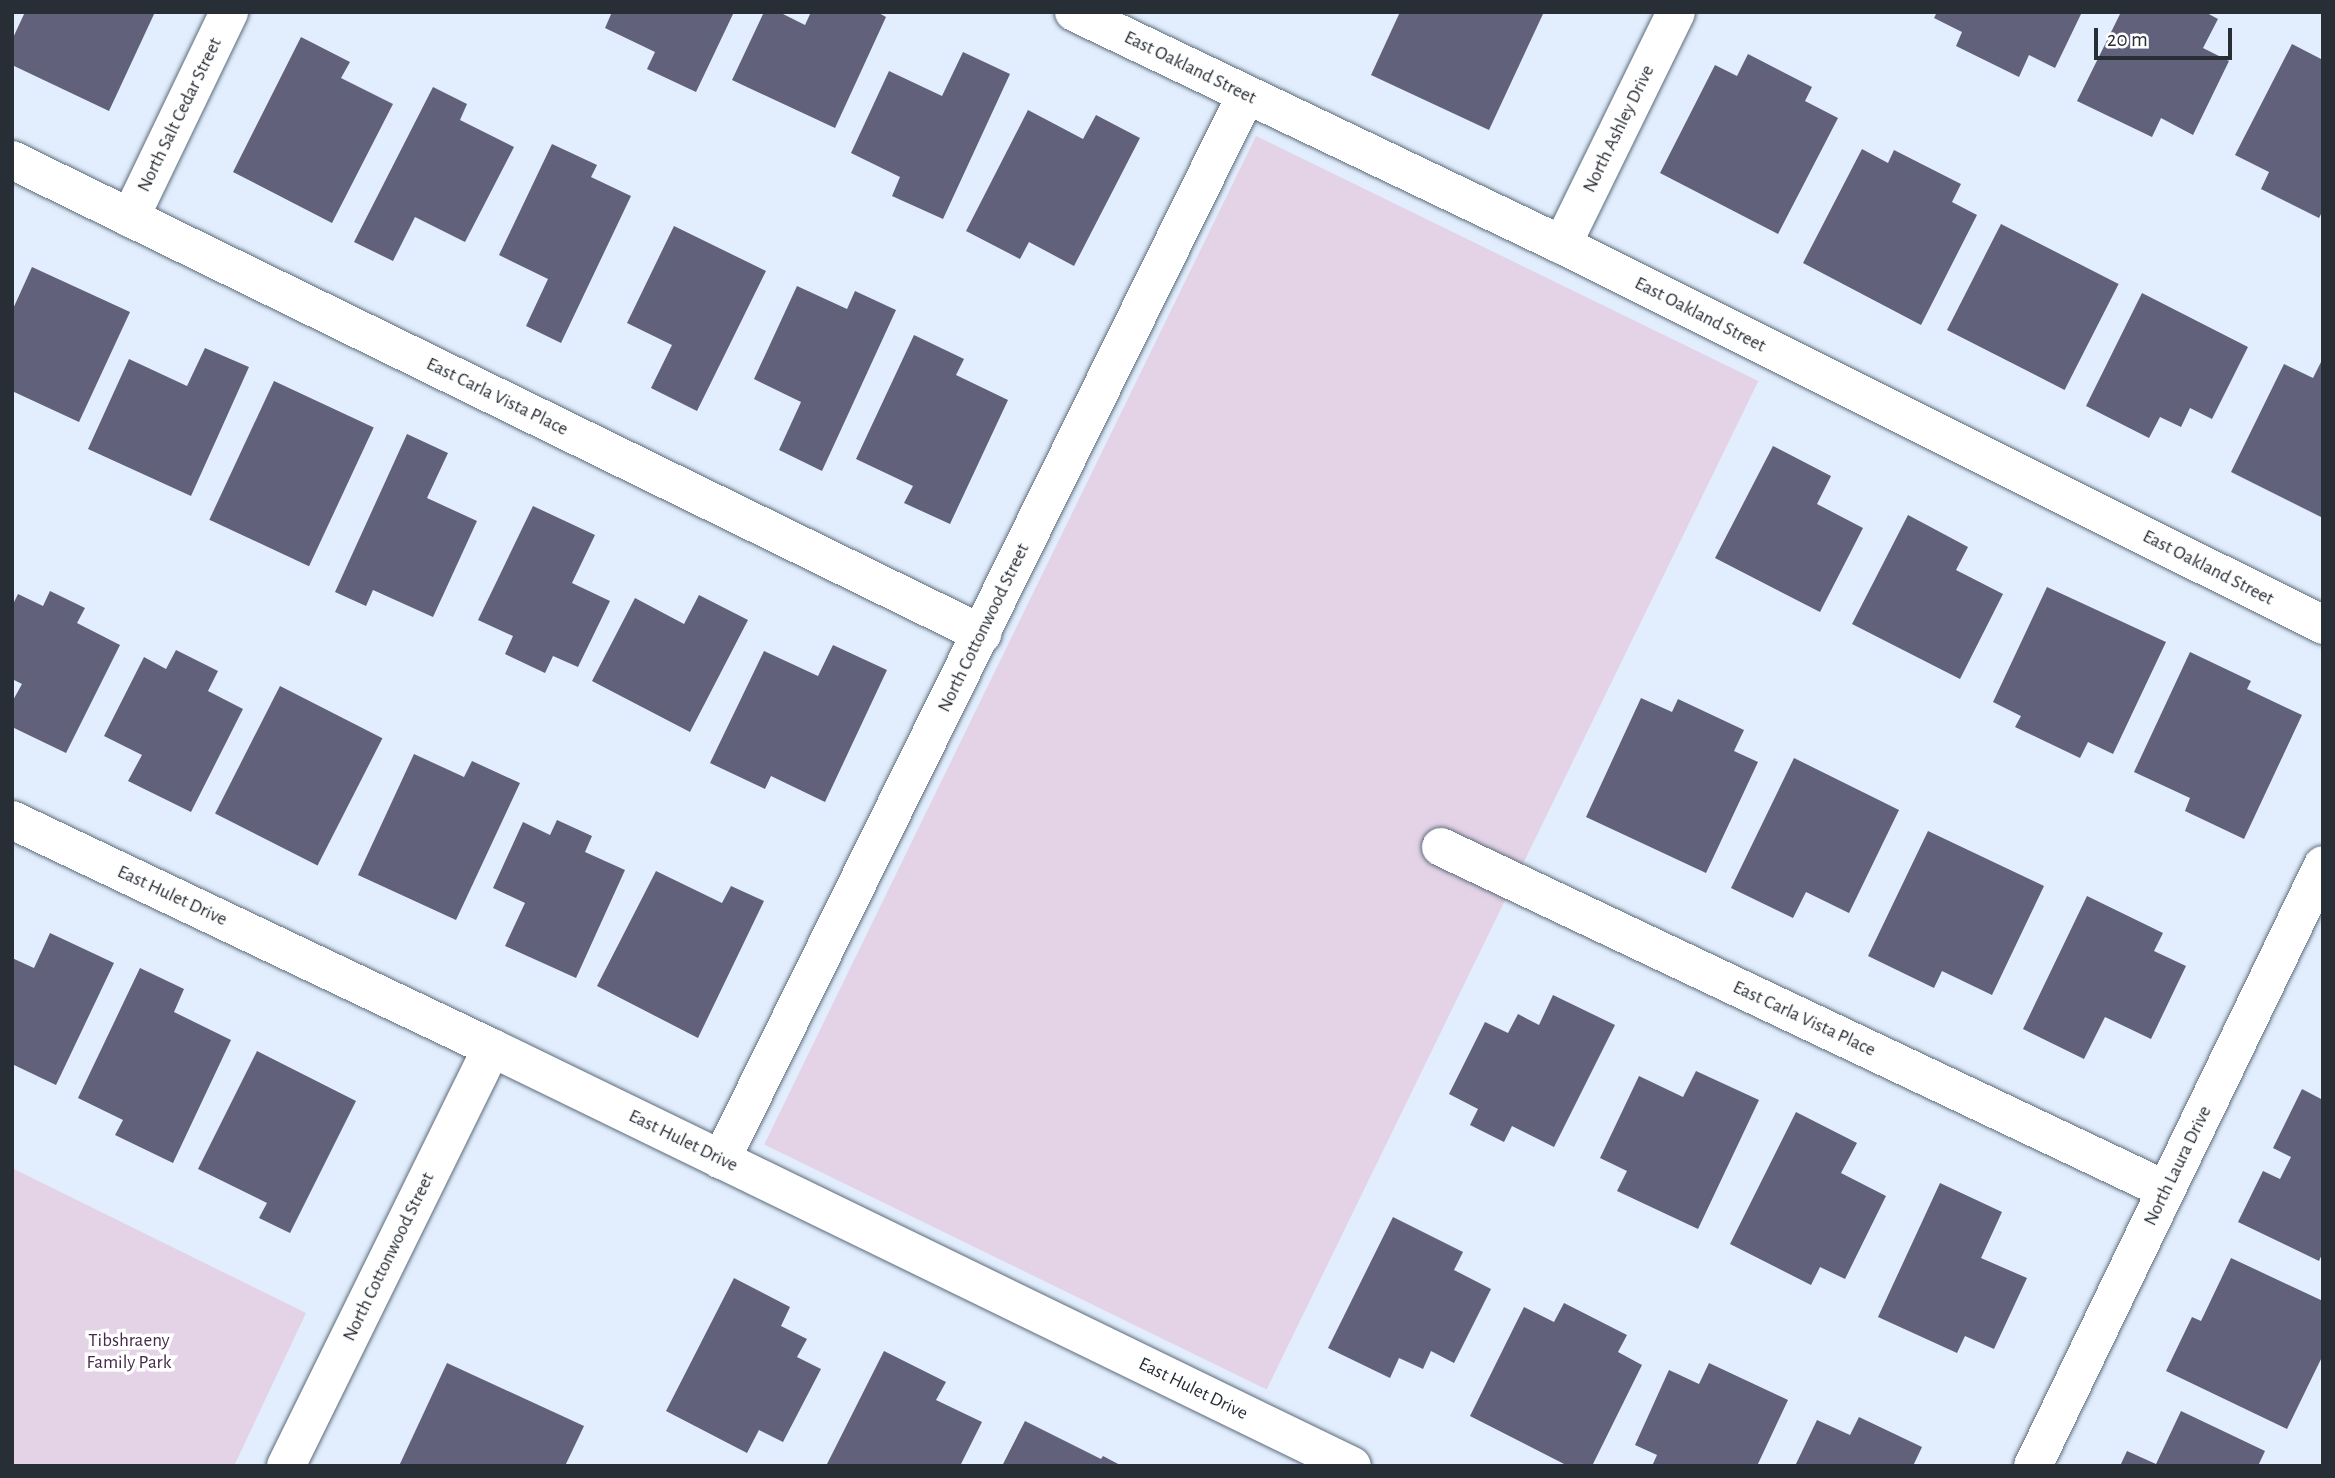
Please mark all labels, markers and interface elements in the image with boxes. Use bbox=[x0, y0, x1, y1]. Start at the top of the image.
scale bar bbox=[2097, 14, 2235, 58]
street label: East Oakland Street bbox=[1120, 26, 1260, 110]
text: 20 m bbox=[2107, 29, 2148, 50]
street label: North Salt Cedar Street bbox=[133, 34, 227, 196]
street label: North Ashley Drive bbox=[1578, 62, 1660, 196]
street label: East Oakland Street bbox=[1631, 272, 1769, 358]
street label: East Carla Vista Place bbox=[422, 353, 572, 441]
street label: East Oakland Street bbox=[2139, 525, 2277, 611]
street label: North Cottonwood Street bbox=[933, 540, 1035, 716]
street label: East Hulet Drive bbox=[114, 861, 230, 931]
street label: East Carla Vista Place bbox=[1729, 976, 1879, 1062]
street label: North Laura Drive bbox=[2139, 1102, 2217, 1230]
street label: East Hulet Drive bbox=[625, 1105, 741, 1177]
street label: North Cottonwood Street bbox=[338, 1169, 440, 1345]
park label: Tibshraeny Family Park bbox=[87, 1330, 171, 1374]
street label: East Hulet Drive bbox=[1135, 1353, 1251, 1425]

